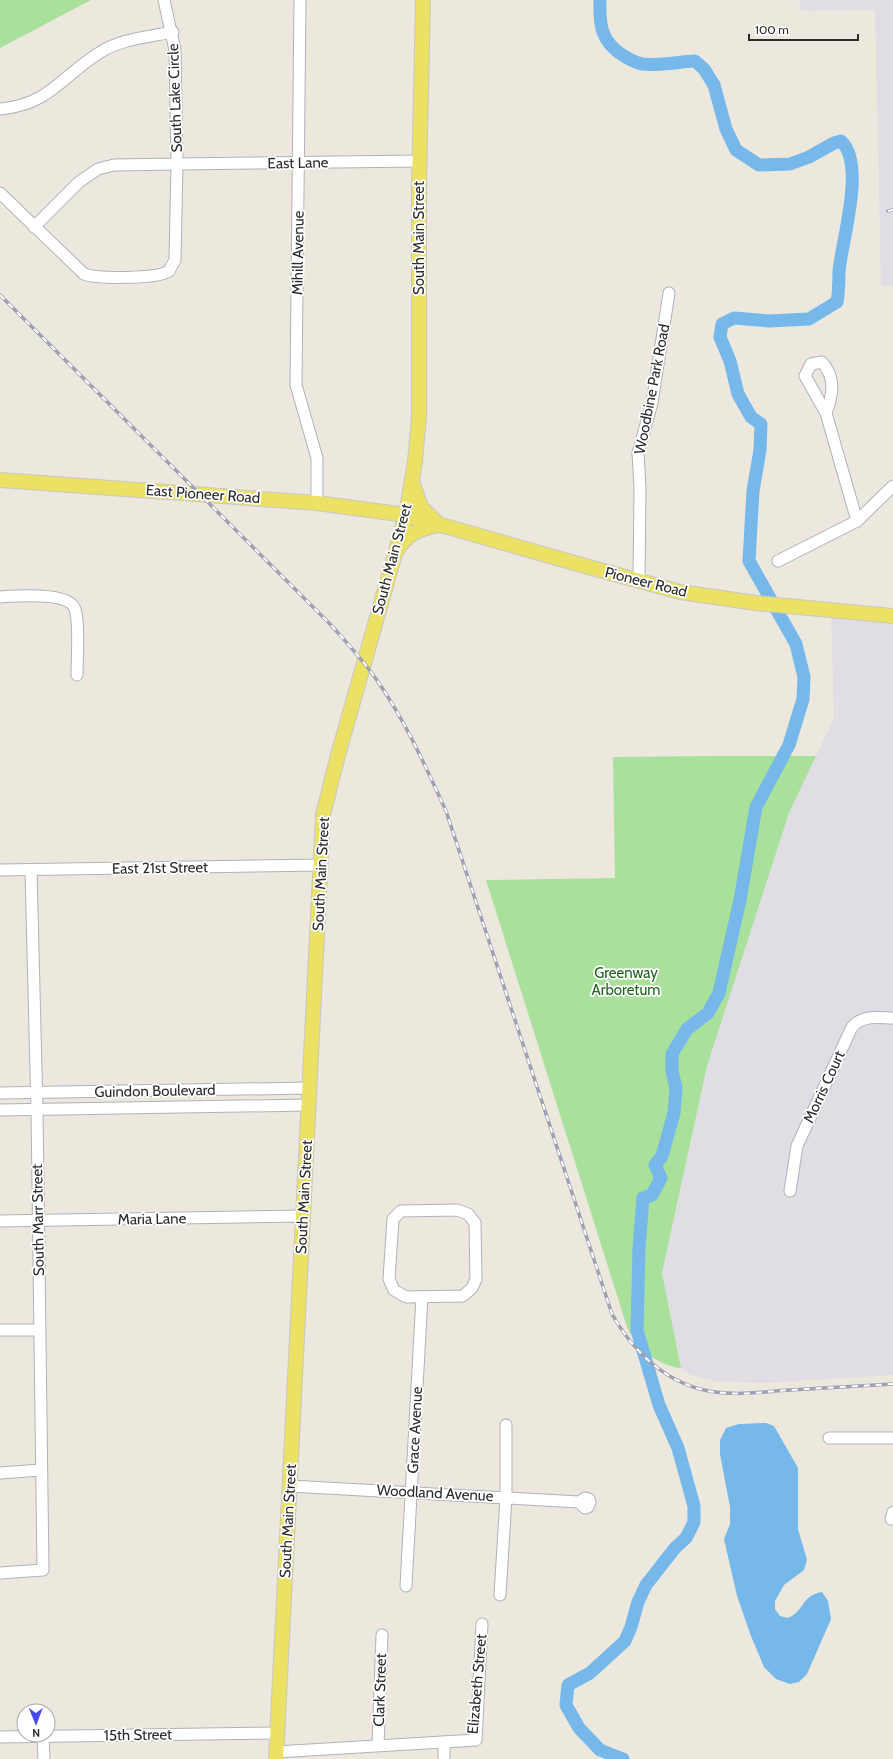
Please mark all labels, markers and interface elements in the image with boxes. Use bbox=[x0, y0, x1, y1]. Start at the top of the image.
scale bar bbox=[749, 16, 858, 42]
text: 100 m bbox=[755, 22, 789, 37]
street label: South Lake Circle bbox=[164, 43, 186, 153]
street label: East Lane bbox=[267, 153, 329, 173]
street label: South Main Street bbox=[410, 181, 428, 295]
street label: Mihill Avenue bbox=[288, 210, 308, 295]
street label: Woodbine Park Road bbox=[631, 322, 673, 456]
street label: East Pioneer Road bbox=[145, 481, 261, 507]
street label: South Main Street bbox=[369, 502, 415, 616]
street label: Pioneer Road bbox=[603, 563, 689, 601]
street label: South Main Street bbox=[309, 816, 333, 932]
street label: East 21st Street bbox=[112, 858, 208, 878]
park label: Greenway Arboretum bbox=[592, 964, 660, 999]
street label: Morris Court bbox=[799, 1048, 849, 1126]
street label: Guindon Boulevard bbox=[94, 1081, 216, 1101]
street label: South Main Street bbox=[292, 1139, 316, 1255]
street label: South Marr Street bbox=[28, 1164, 48, 1276]
street label: Maria Lane bbox=[118, 1209, 187, 1229]
street label: Grace Avenue bbox=[404, 1386, 426, 1474]
street label: South Main Street bbox=[276, 1463, 300, 1579]
street label: Woodland Avenue bbox=[376, 1481, 494, 1505]
street label: Elizabeth Street bbox=[464, 1633, 490, 1735]
street label: Clark Street bbox=[370, 1653, 390, 1727]
north arrow bbox=[16, 1703, 56, 1743]
street label: 15th Street bbox=[104, 1725, 172, 1745]
text: N bbox=[32, 1726, 40, 1740]

